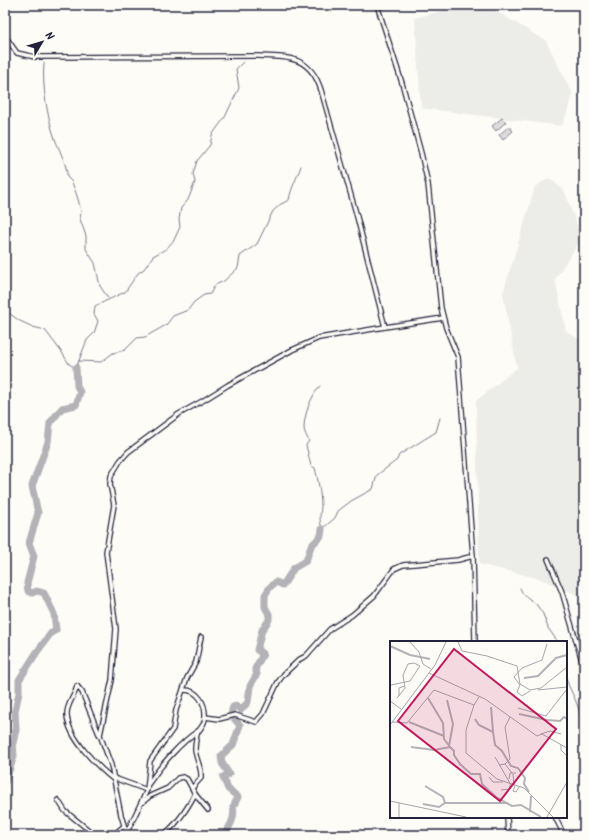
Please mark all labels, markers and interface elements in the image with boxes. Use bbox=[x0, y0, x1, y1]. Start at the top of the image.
north arrow bbox=[22, 22, 62, 62]
text: N bbox=[40, 28, 58, 45]
inset map bbox=[390, 641, 567, 818]

